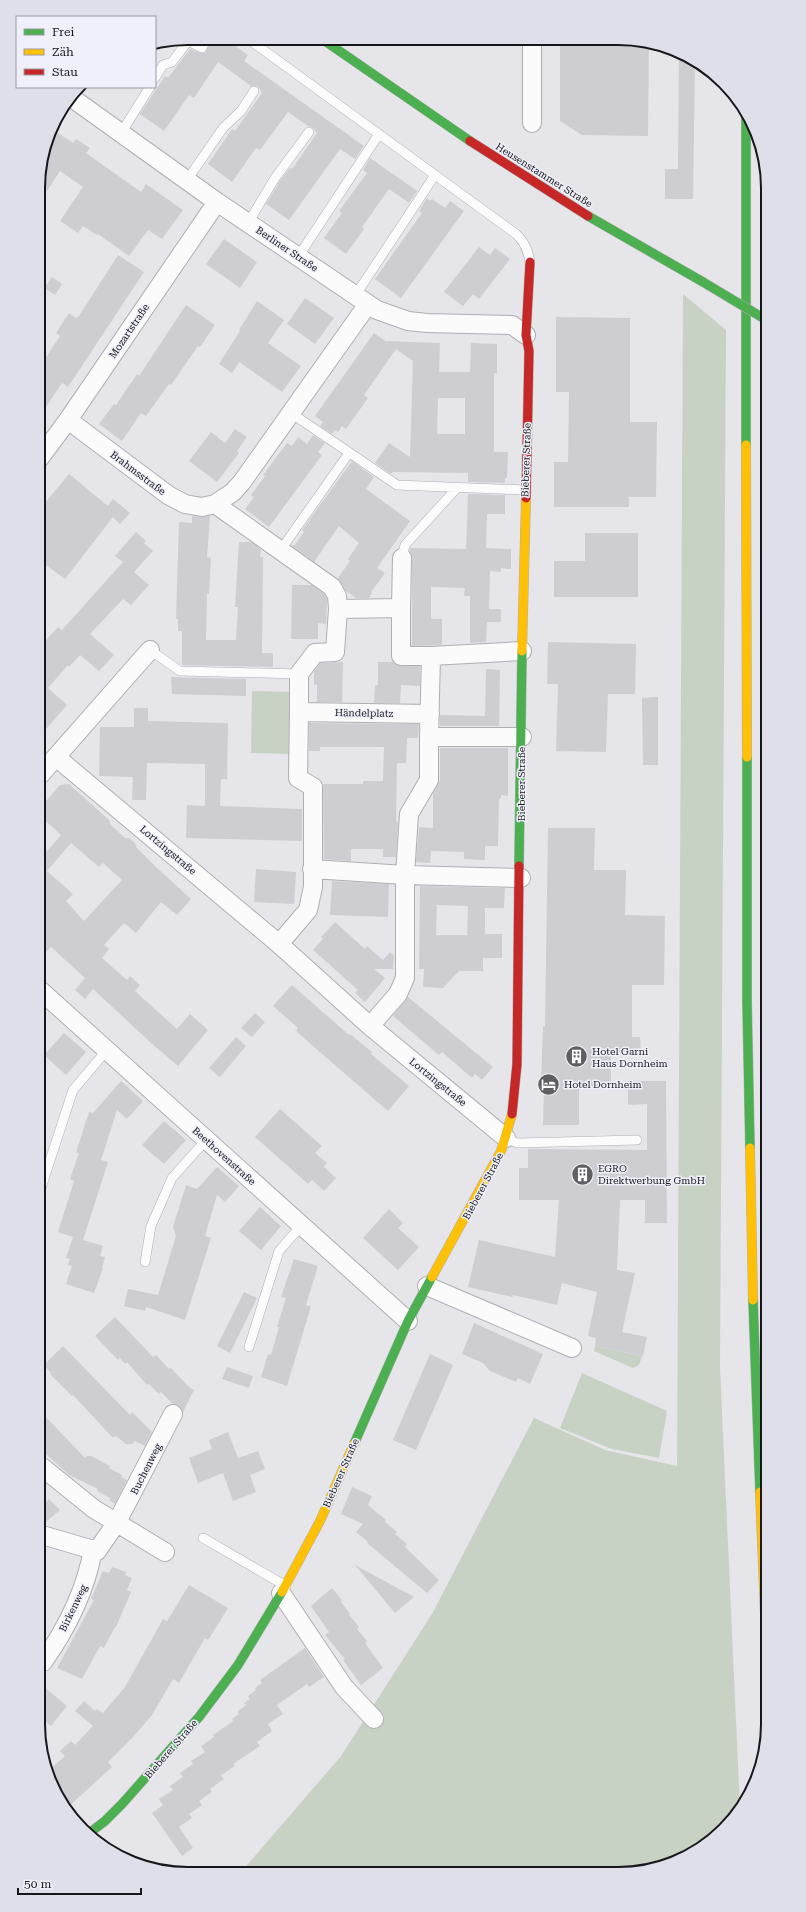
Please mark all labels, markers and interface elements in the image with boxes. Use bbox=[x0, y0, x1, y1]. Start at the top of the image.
legend bbox=[16, 16, 156, 88]
text: Frei bbox=[52, 25, 74, 39]
text: Zäh bbox=[52, 45, 74, 59]
text: Stau bbox=[52, 65, 78, 79]
street label: Heusenstammer Straße bbox=[494, 141, 595, 210]
street label: Berliner Straße bbox=[254, 224, 320, 274]
street label: Mozartstraße bbox=[107, 301, 152, 360]
street label: Bieberer Straße bbox=[519, 422, 533, 497]
street label: Brahmsstraße bbox=[108, 449, 168, 498]
street label: Händelplatz bbox=[335, 707, 394, 719]
street label: Bieberer Straße bbox=[516, 746, 527, 821]
street label: Lortzingstraße bbox=[138, 823, 199, 877]
building icon: Hotel Garni Haus Dornheim bbox=[563, 1044, 589, 1070]
place label: Hotel Garni Haus Dornheim bbox=[592, 1046, 668, 1069]
street label: Lortzingstraße bbox=[407, 1056, 469, 1109]
hotel icon: Hotel Dornheim bbox=[535, 1071, 561, 1097]
place label: Hotel Dornheim bbox=[564, 1079, 642, 1090]
street label: Beethovenstraße bbox=[190, 1125, 258, 1188]
street label: Bieberer Straße bbox=[461, 1150, 506, 1221]
building icon: EGRO Direktwerbung GmbH bbox=[570, 1161, 596, 1187]
place label: EGRO Direktwerbung GmbH bbox=[598, 1163, 705, 1186]
street label: Bieberer Straße bbox=[321, 1436, 361, 1509]
street label: Buchenweg bbox=[128, 1441, 164, 1496]
street label: Birkenweg bbox=[57, 1582, 89, 1633]
street label: Bieberer Straße bbox=[142, 1717, 200, 1781]
scale bar bbox=[18, 1870, 141, 1896]
text: 50 m bbox=[24, 1877, 51, 1891]

